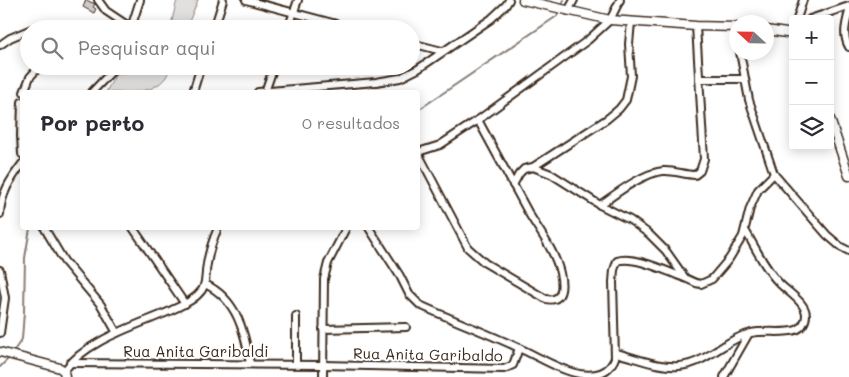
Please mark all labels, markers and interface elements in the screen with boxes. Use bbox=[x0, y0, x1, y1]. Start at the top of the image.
north arrow bbox=[729, 15, 774, 60]
map controls bbox=[789, 15, 834, 150]
button: + bbox=[789, 15, 834, 60]
search box bbox=[20, 20, 420, 75]
icon: search bbox=[38, 34, 66, 62]
text: Pesquisar aqui bbox=[78, 35, 216, 60]
button: − bbox=[789, 60, 834, 105]
button: layers bbox=[789, 105, 834, 150]
text: Por perto bbox=[40, 109, 144, 136]
text: 0 resultados bbox=[302, 112, 400, 133]
street label: Rua Anita Garibaldi bbox=[123, 341, 269, 361]
street label: Rua Anita Garibaldo bbox=[353, 343, 503, 365]

